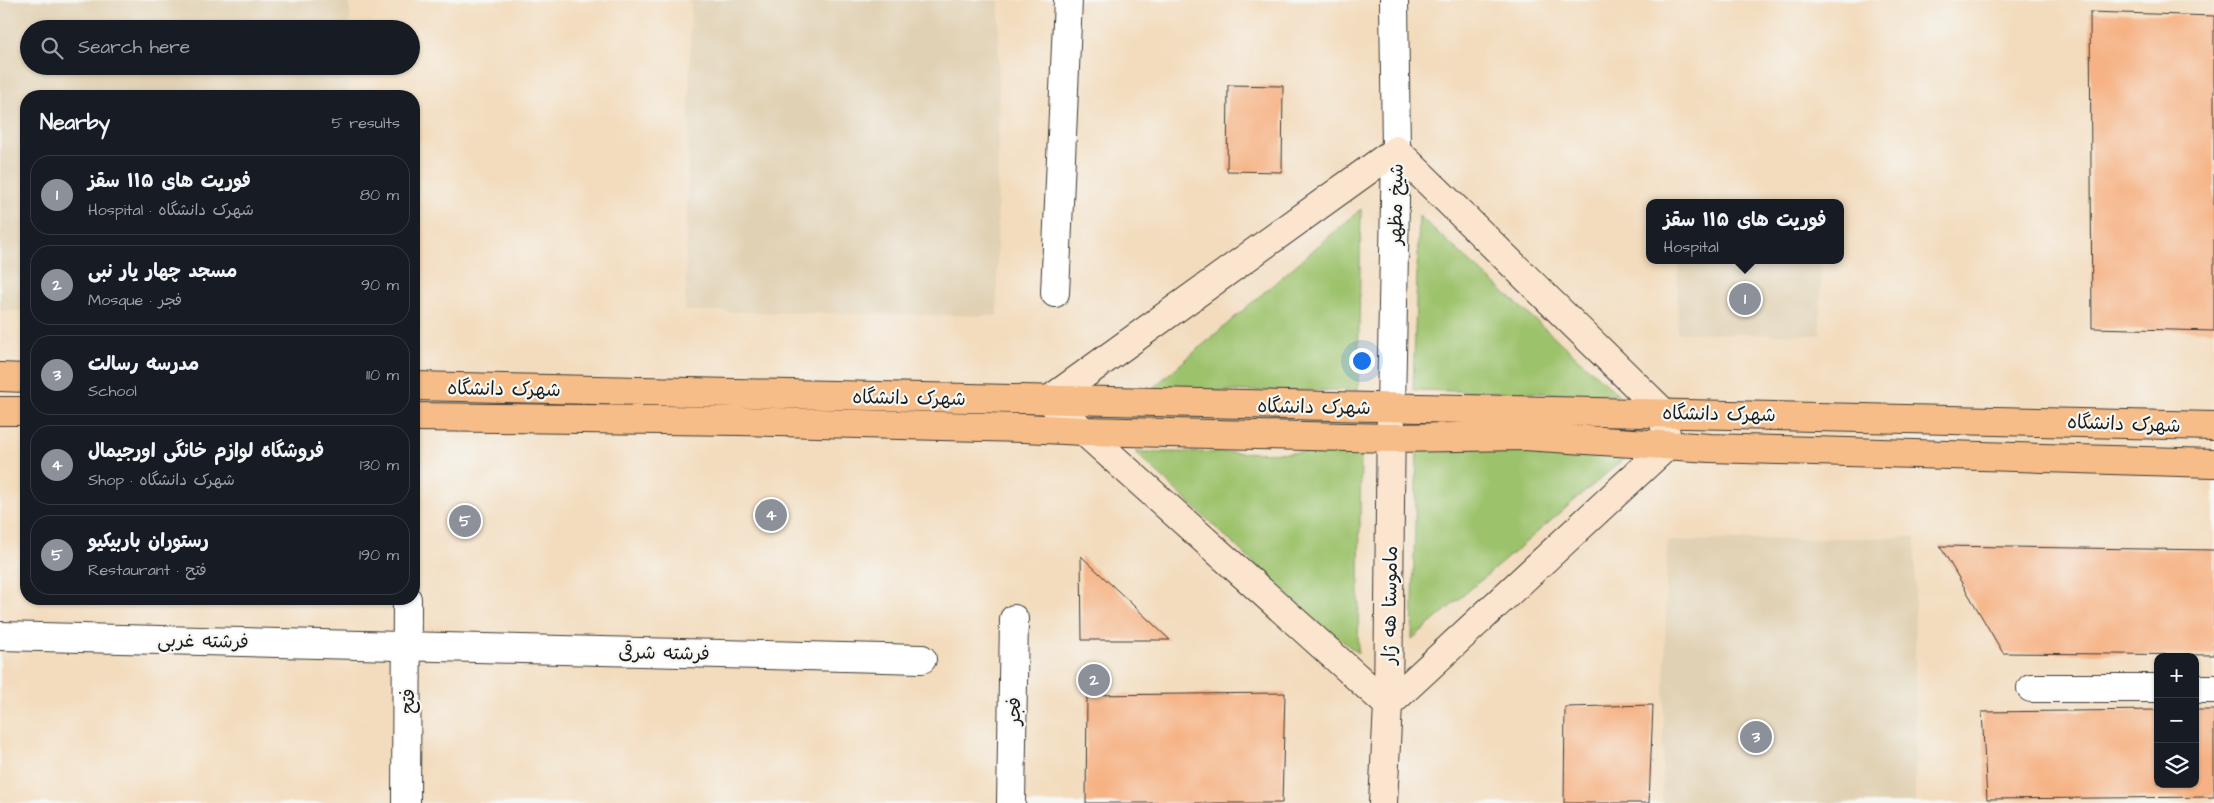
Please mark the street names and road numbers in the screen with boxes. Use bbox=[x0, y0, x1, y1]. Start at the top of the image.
street label: شیخ مظهر bbox=[1382, 163, 1411, 247]
street label: شهرک دانشگاه bbox=[447, 375, 561, 404]
street label: شهرک دانشگاه bbox=[852, 384, 966, 413]
street label: شهرک دانشگاه bbox=[1257, 393, 1371, 422]
street label: شهرک دانشگاه bbox=[1662, 400, 1776, 429]
street label: شهرک دانشگاه bbox=[2067, 409, 2181, 440]
street label: ماموستا هه ژار bbox=[1376, 545, 1405, 667]
street label: فرشته غربی bbox=[157, 627, 249, 656]
street label: فرشته شرقی bbox=[618, 639, 710, 668]
street label: فتح bbox=[395, 688, 422, 714]
street label: فجر bbox=[1001, 697, 1028, 727]

